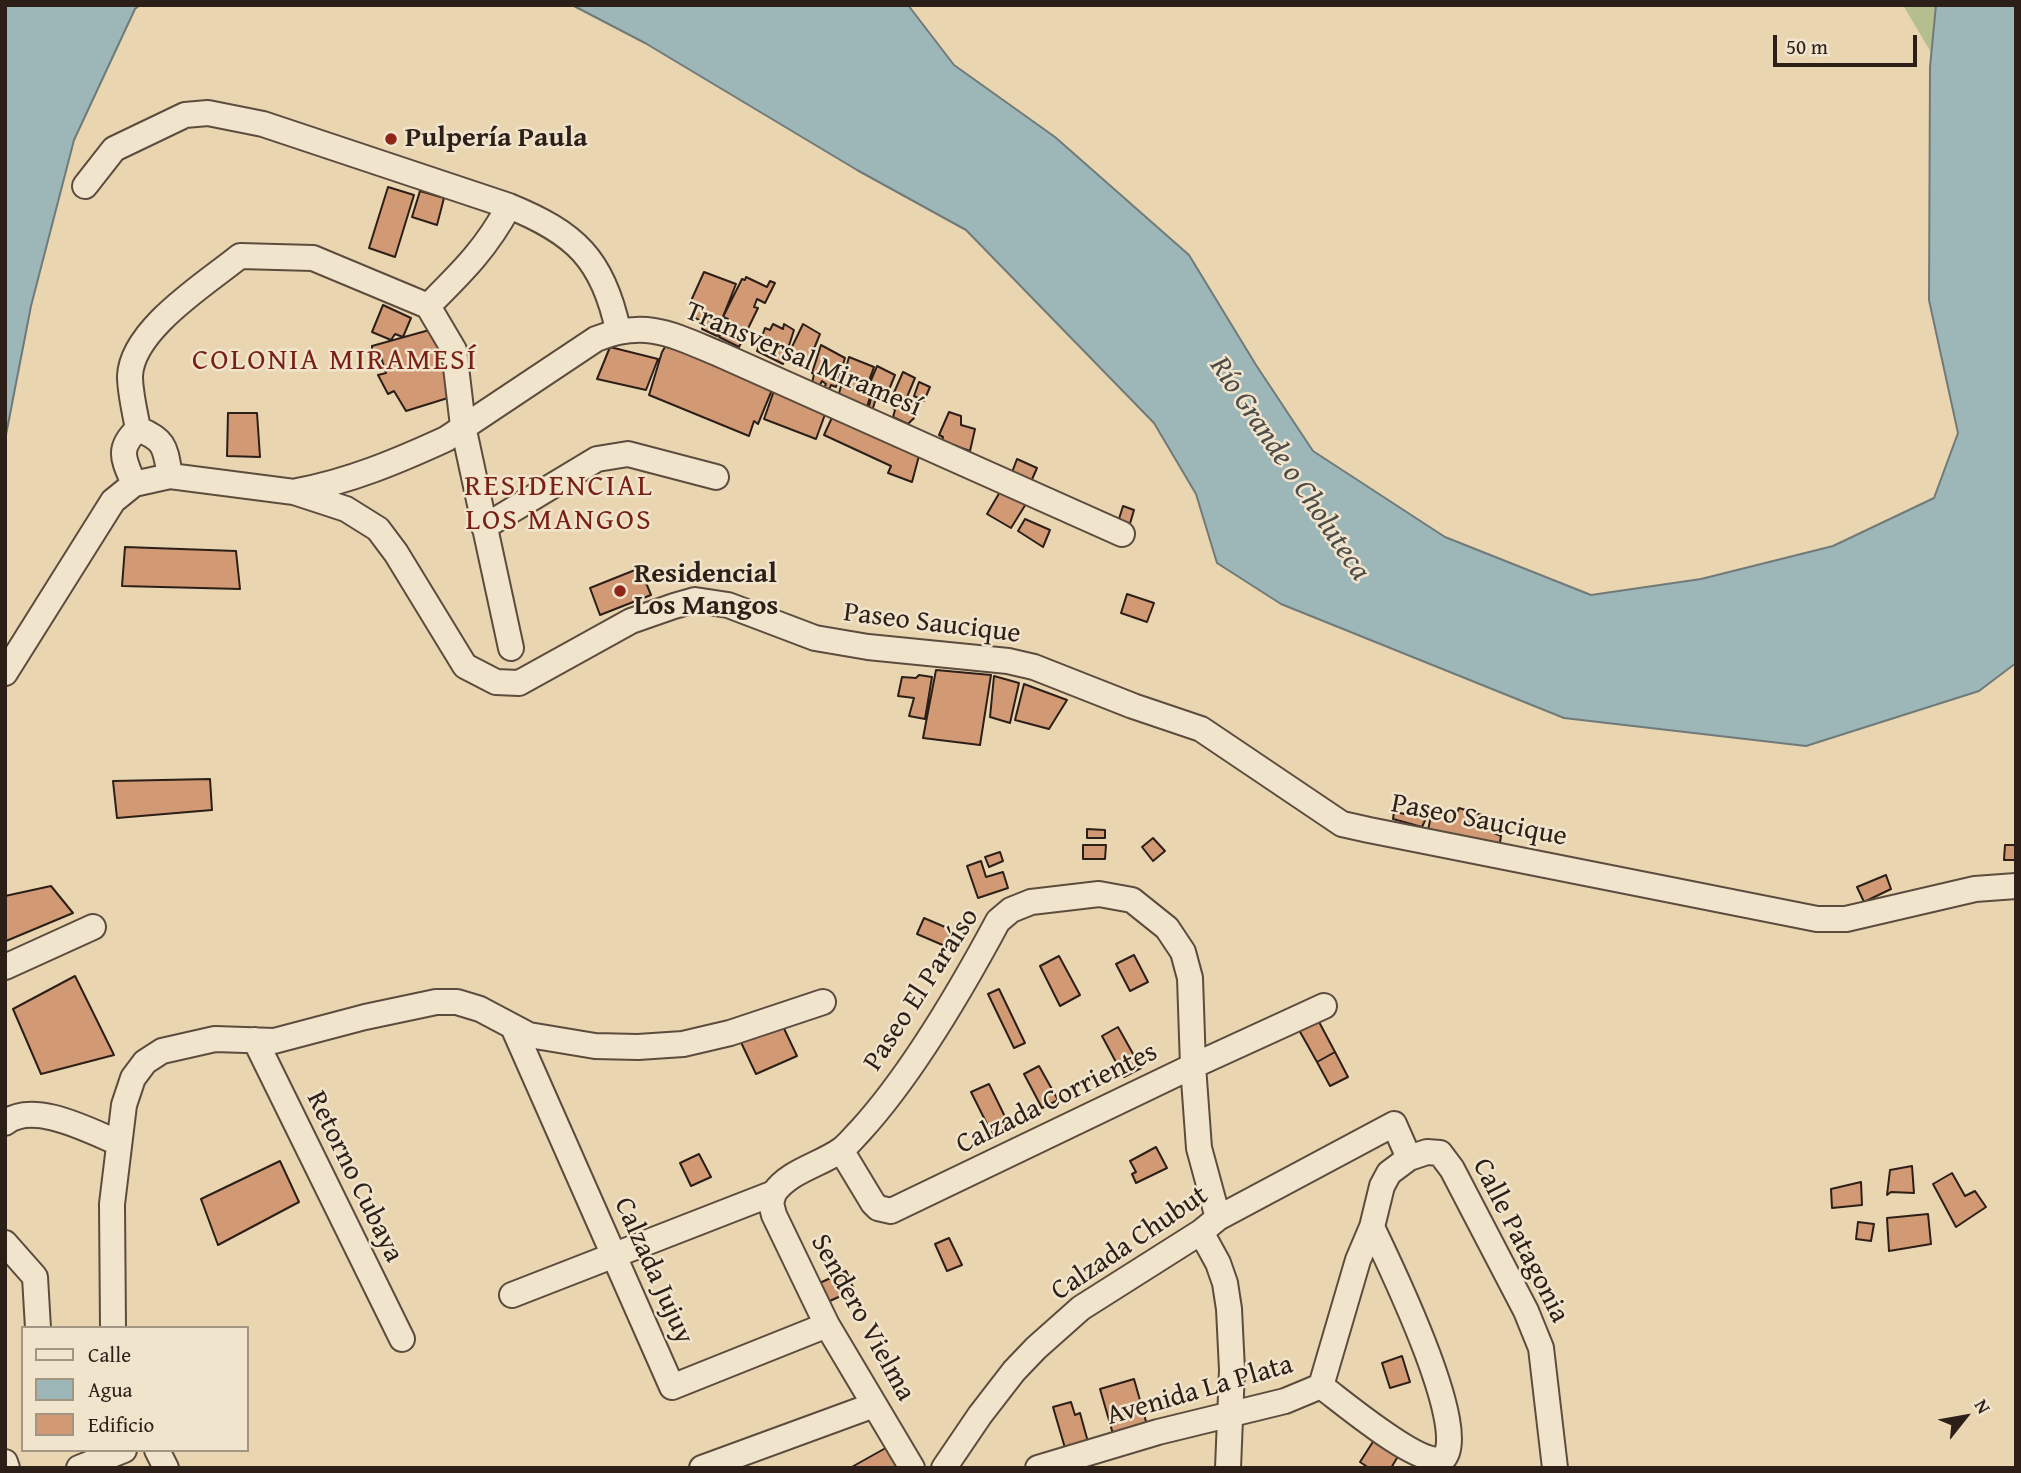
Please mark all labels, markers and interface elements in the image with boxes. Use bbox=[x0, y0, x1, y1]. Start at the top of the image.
scale bar bbox=[1776, 21, 1920, 65]
text: 50 m bbox=[1786, 31, 1828, 62]
place label: Pulpería Paula bbox=[405, 122, 588, 156]
marker: Pulpería Paula bbox=[383, 131, 399, 147]
street label: Transversal Miramesí bbox=[680, 295, 926, 425]
district label: COLONIA MIRAMESÍ bbox=[194, 343, 476, 379]
water label: Río Grande o Choluteca bbox=[1201, 350, 1377, 588]
district label: RESIDENCIAL LOS MANGOS bbox=[466, 469, 652, 540]
place label: Residencial Los Mangos bbox=[634, 558, 778, 624]
marker: Residencial Los Mangos bbox=[612, 583, 628, 599]
street label: Paseo Saucique bbox=[841, 596, 1023, 652]
street label: Paseo Saucique bbox=[1388, 787, 1570, 855]
street label: Paseo El Paraíso bbox=[857, 902, 987, 1078]
street label: Calzada Corrientes bbox=[951, 1036, 1163, 1162]
street label: Retorno Cubaya bbox=[298, 1086, 410, 1268]
street label: Calle Patagonia bbox=[1464, 1153, 1576, 1329]
street label: Calzada Chubut bbox=[1045, 1179, 1215, 1309]
street label: Calzada Jujuy bbox=[606, 1193, 700, 1349]
street label: Sendero Vielma bbox=[802, 1229, 922, 1407]
legend bbox=[21, 1326, 248, 1452]
text: Calle bbox=[88, 1339, 131, 1370]
street label: Avenida La Plata bbox=[1103, 1348, 1297, 1434]
text: Agua bbox=[88, 1374, 132, 1405]
north arrow bbox=[1930, 1382, 2000, 1452]
text: N bbox=[1968, 1394, 1998, 1419]
text: Edificio bbox=[88, 1409, 154, 1440]

